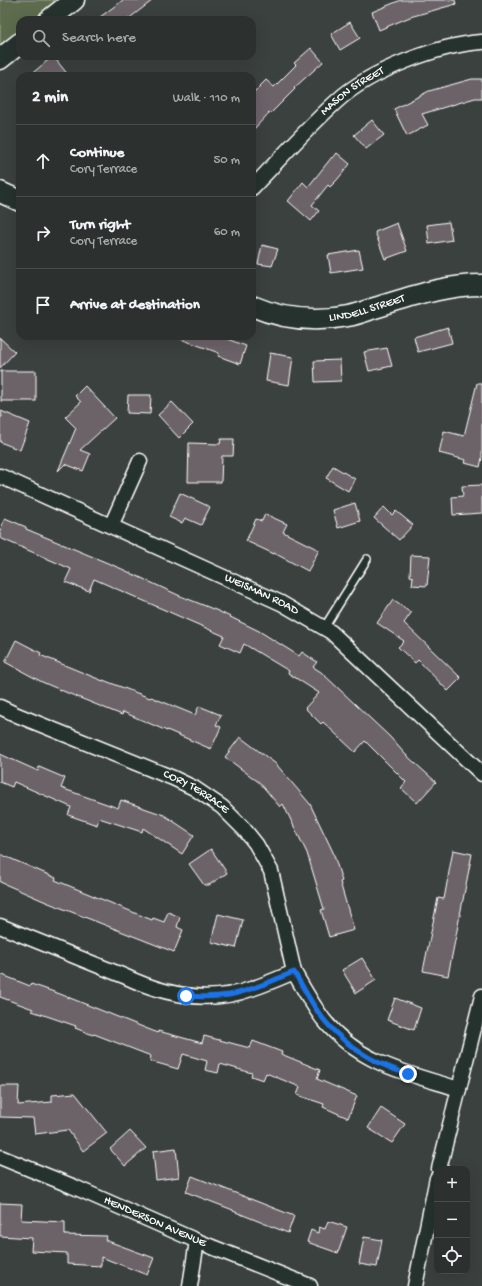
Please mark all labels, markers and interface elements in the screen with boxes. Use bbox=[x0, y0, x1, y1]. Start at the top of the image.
search box bbox=[16, 16, 256, 60]
icon: search bbox=[30, 27, 52, 49]
text: Search here bbox=[62, 29, 136, 47]
street label: MASON STREET bbox=[318, 64, 388, 119]
text: 2 min bbox=[32, 88, 68, 108]
text: Walk · 110 m bbox=[173, 91, 240, 106]
text: Continue bbox=[70, 144, 124, 162]
icon: ahead bbox=[32, 150, 54, 172]
text: 50 m bbox=[213, 153, 240, 168]
text: Cory Terrace bbox=[70, 162, 137, 177]
text: Turn right bbox=[70, 216, 130, 234]
icon: right bbox=[32, 222, 54, 244]
text: 60 m bbox=[214, 225, 240, 240]
text: Cory Terrace bbox=[70, 234, 137, 249]
street label: LINDELL STREET bbox=[329, 292, 408, 325]
icon: arrive bbox=[32, 294, 54, 316]
text: Arrive at destination bbox=[70, 296, 200, 314]
street label: WEISMAN ROAD bbox=[222, 571, 301, 619]
street label: CORY TERRACE bbox=[161, 768, 232, 817]
route start bbox=[177, 987, 195, 1005]
route end bbox=[399, 1065, 417, 1083]
map controls bbox=[434, 1166, 470, 1274]
button: + bbox=[434, 1166, 470, 1202]
street label: HENDERSON AVENUE bbox=[101, 1194, 209, 1251]
button: − bbox=[434, 1202, 470, 1238]
button: locate bbox=[434, 1238, 470, 1274]

